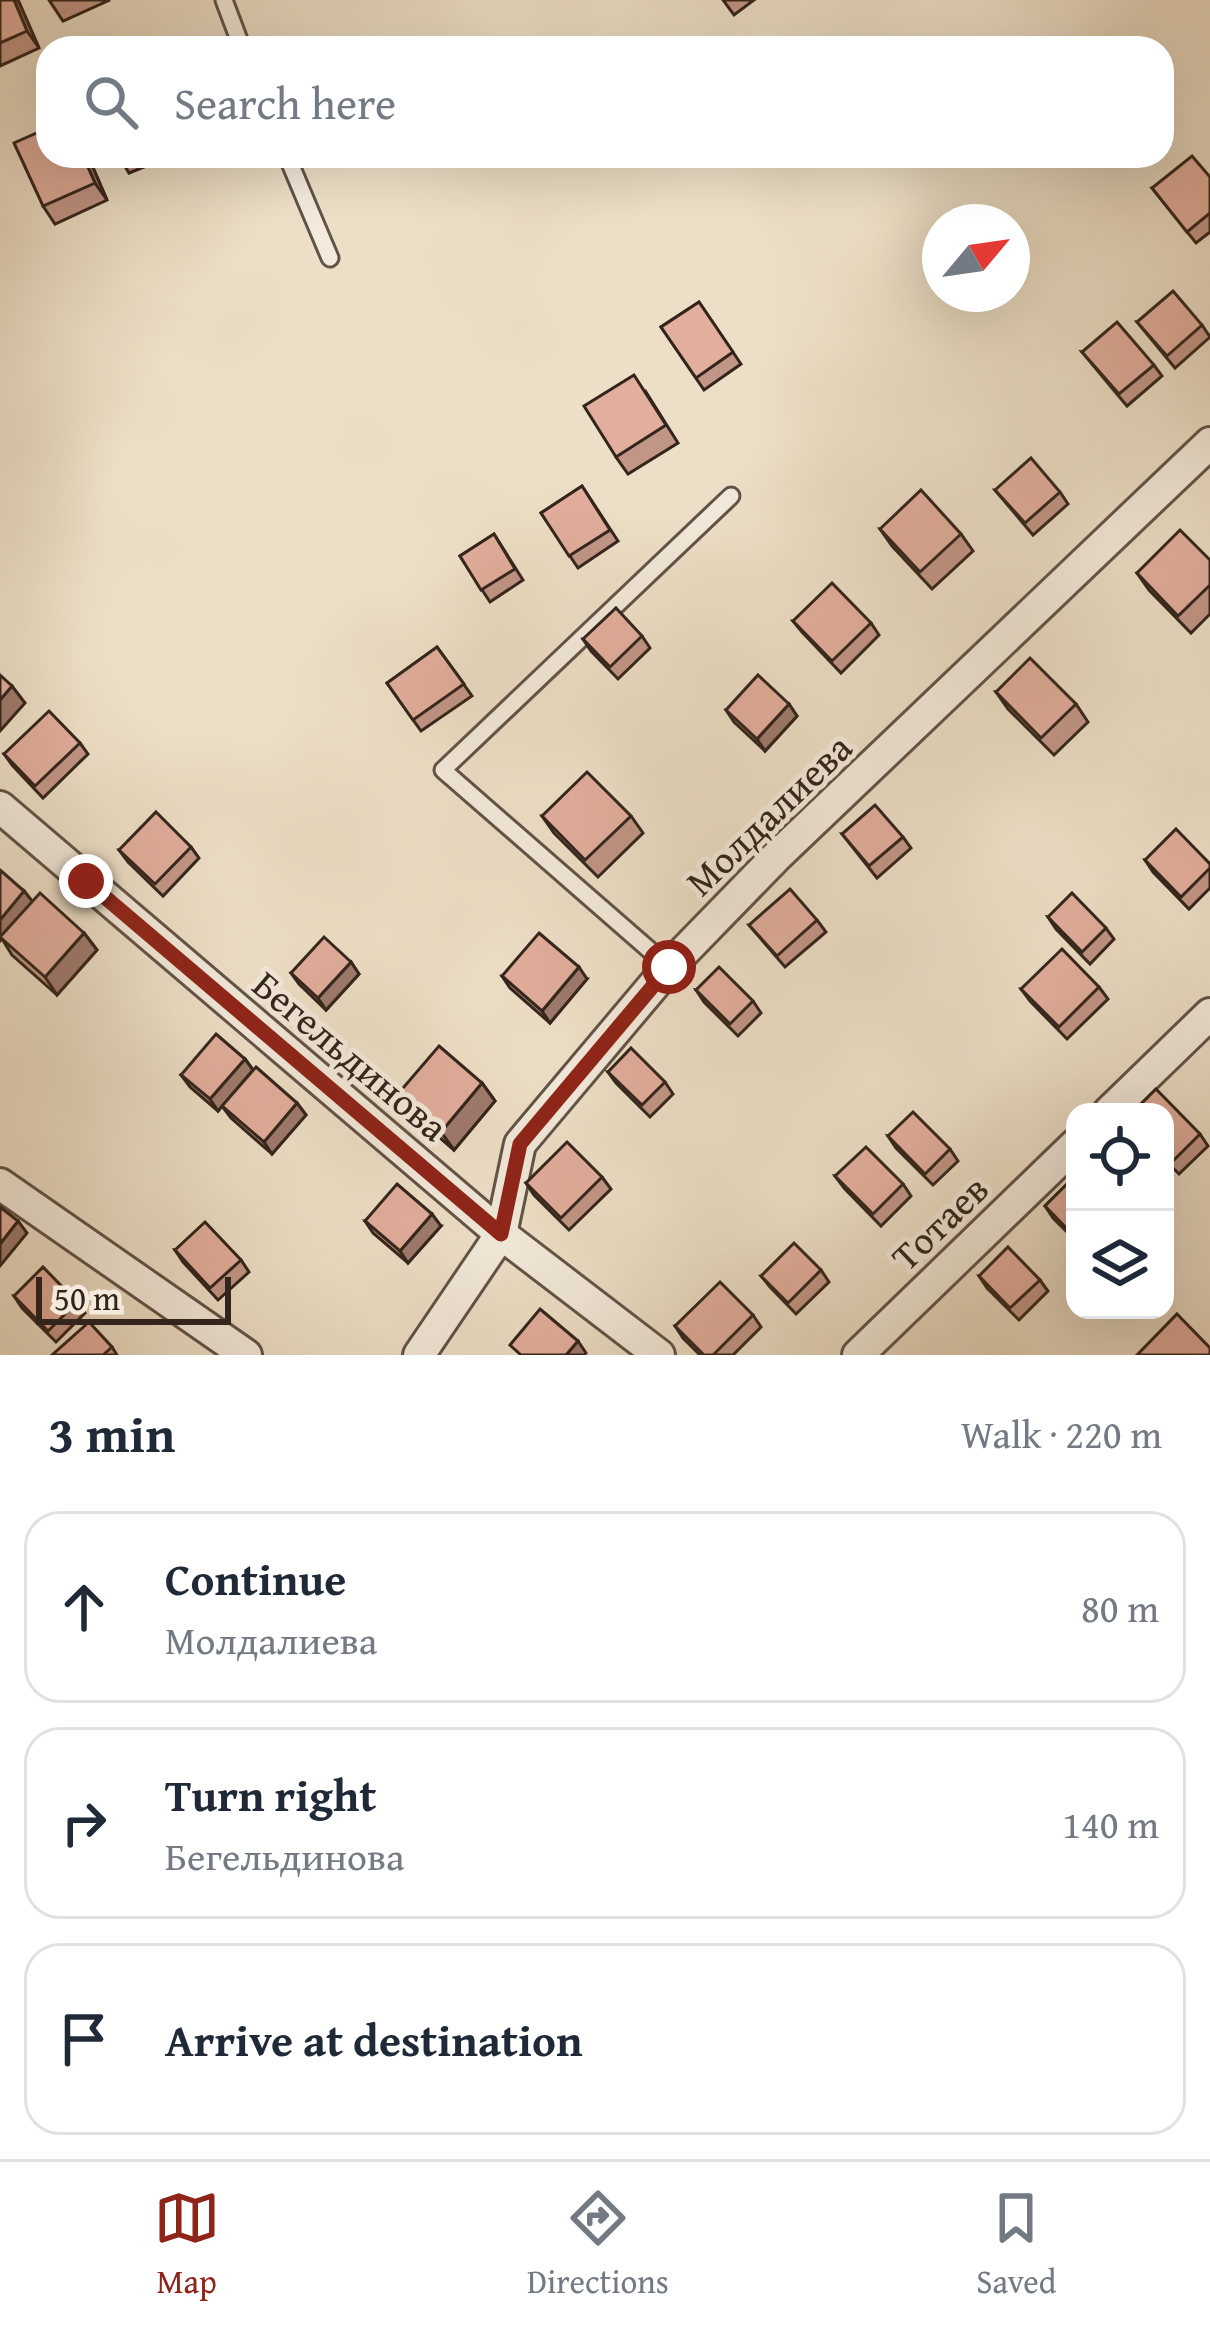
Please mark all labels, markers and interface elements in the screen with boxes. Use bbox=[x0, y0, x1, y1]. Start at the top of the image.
search box bbox=[36, 36, 1174, 168]
icon: search bbox=[78, 69, 144, 135]
text: Search here bbox=[174, 70, 396, 135]
north arrow bbox=[922, 204, 1030, 312]
street label: Молдалиева bbox=[672, 719, 864, 908]
route end bbox=[59, 854, 113, 908]
route start bbox=[642, 940, 696, 994]
street label: Бегельдинова bbox=[241, 956, 461, 1154]
map controls bbox=[1066, 1103, 1174, 1319]
button: locate bbox=[1066, 1103, 1174, 1211]
street label: Тотаев bbox=[877, 1161, 1001, 1283]
button: layers bbox=[1066, 1211, 1174, 1319]
scale bar bbox=[36, 1271, 231, 1324]
text: 50 m bbox=[54, 1274, 120, 1322]
text: 3 min bbox=[48, 1396, 175, 1471]
text: Walk · 220 m bbox=[961, 1405, 1162, 1462]
text: Continue bbox=[165, 1546, 346, 1611]
icon: ahead bbox=[51, 1574, 117, 1640]
text: 80 m bbox=[1081, 1579, 1159, 1636]
text: Молдалиева bbox=[165, 1611, 377, 1668]
text: Turn right bbox=[165, 1762, 377, 1827]
icon: right bbox=[51, 1790, 117, 1856]
text: 140 m bbox=[1062, 1795, 1159, 1852]
text: Бегельдинова bbox=[165, 1827, 405, 1884]
icon: arrive bbox=[51, 2006, 117, 2072]
text: Arrive at destination bbox=[165, 2007, 583, 2072]
tab: Map bbox=[154, 2185, 220, 2305]
tab: Directions bbox=[527, 2185, 669, 2305]
tab: Saved bbox=[976, 2185, 1056, 2305]

